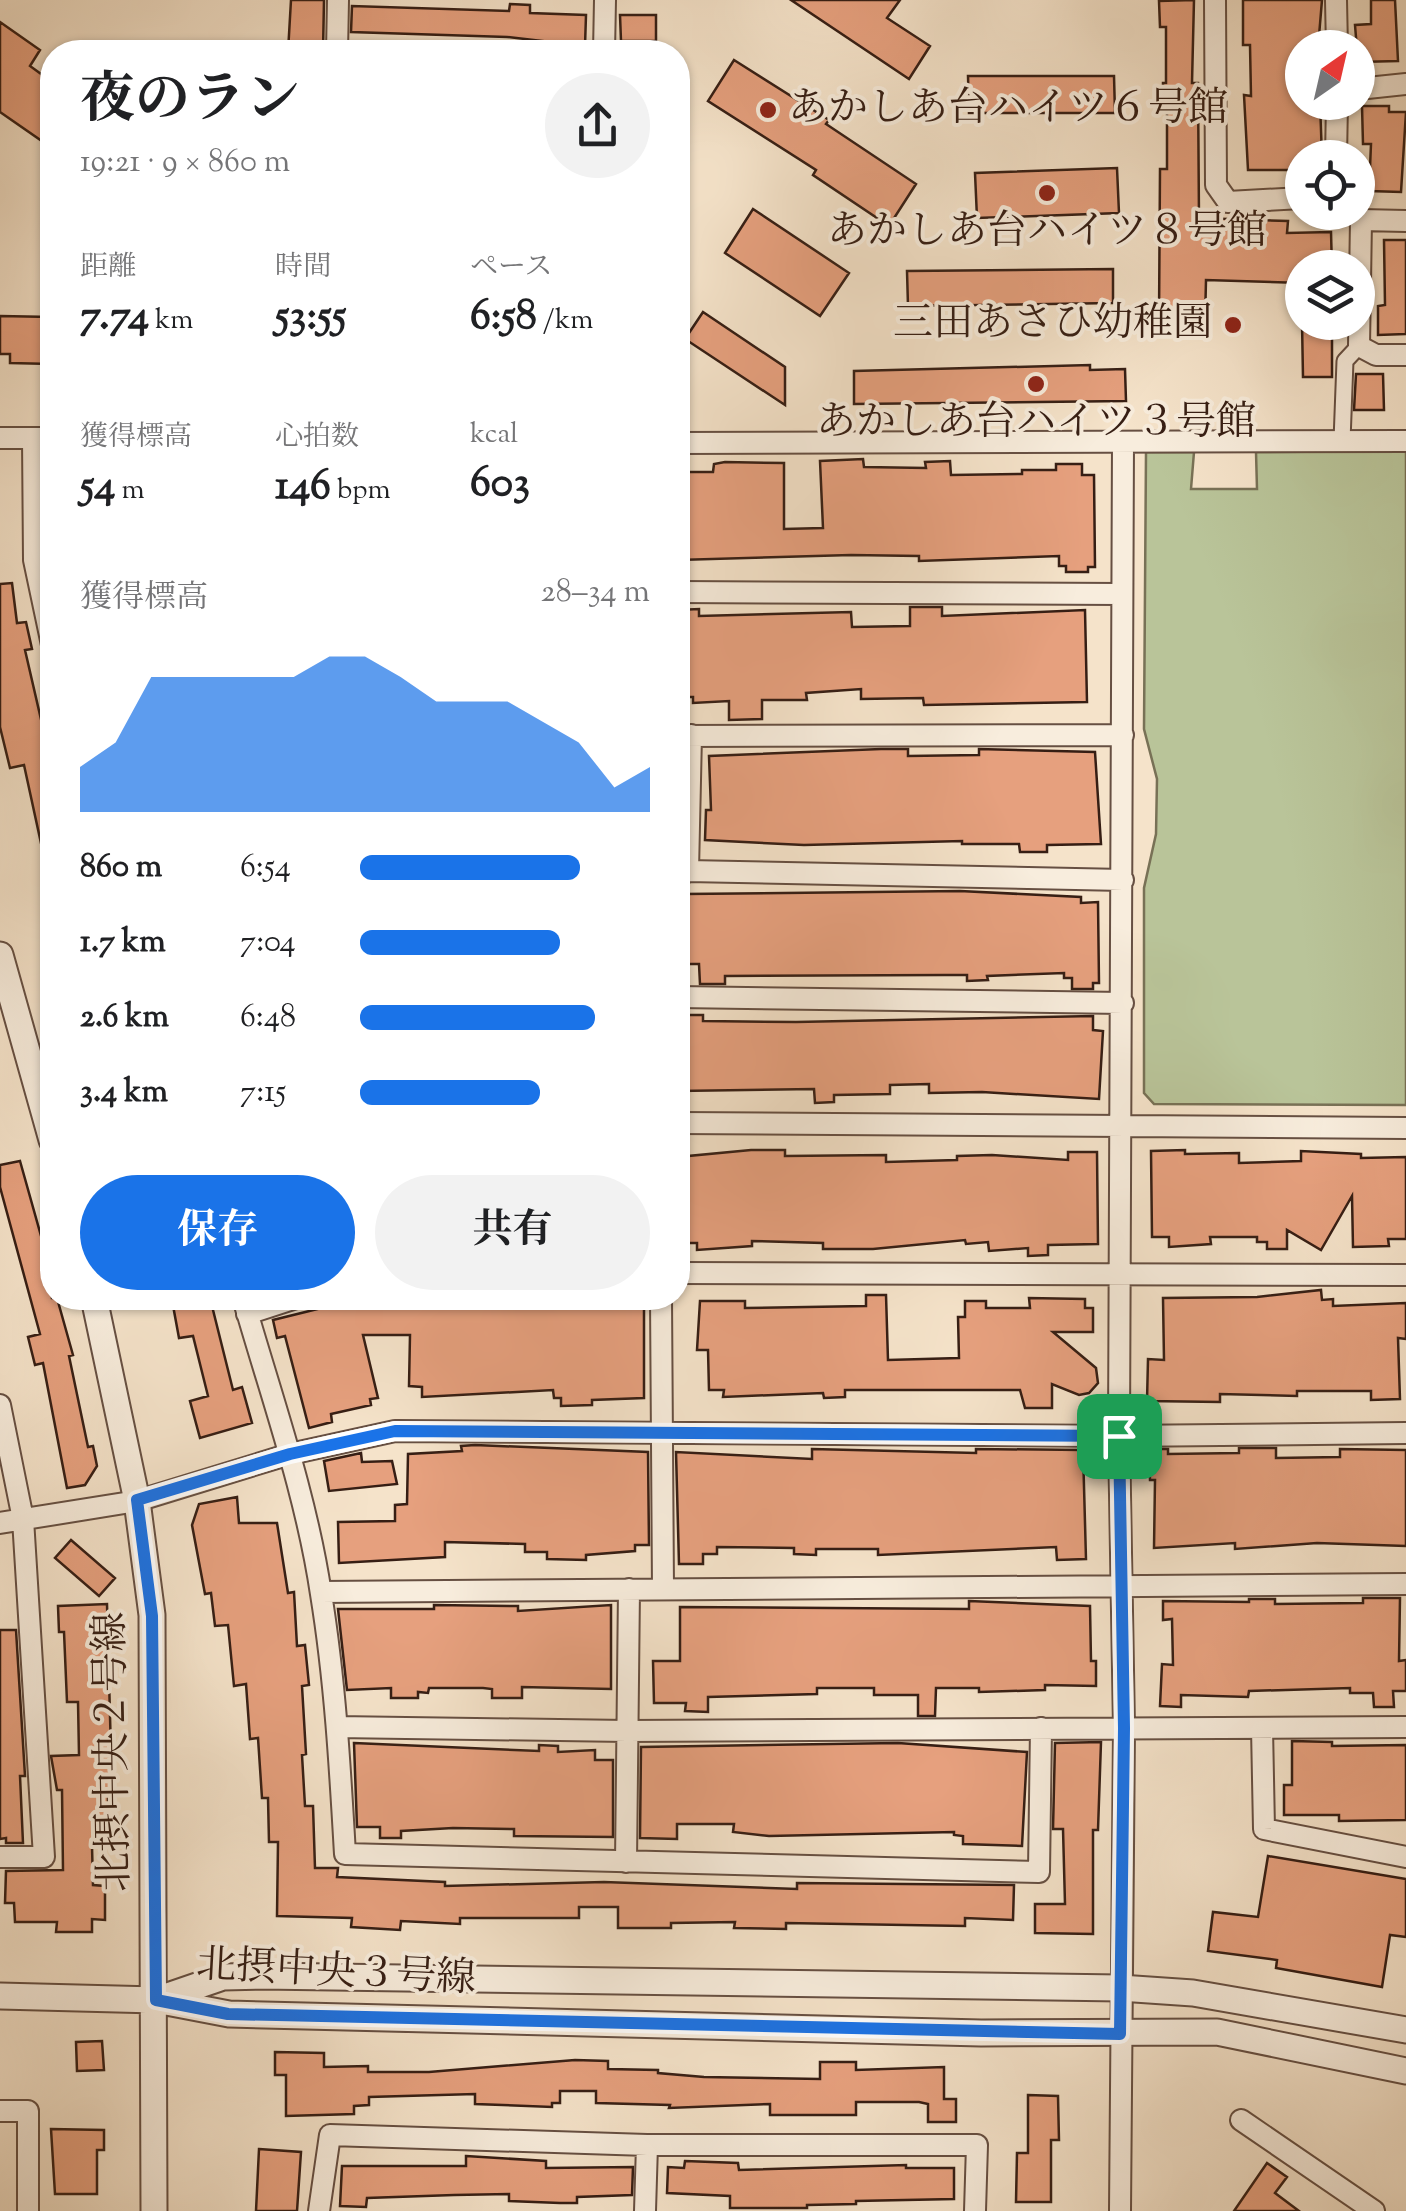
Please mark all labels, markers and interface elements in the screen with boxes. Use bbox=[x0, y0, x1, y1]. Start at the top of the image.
north arrow bbox=[1285, 30, 1375, 120]
map controls bbox=[1285, 30, 1375, 340]
text: 夜のラン bbox=[80, 63, 300, 142]
button: share bbox=[545, 73, 650, 178]
place label: あかしあ台ハイツ６号館 bbox=[788, 82, 1228, 139]
marker: あかしあ台ハイツ６号館 bbox=[757, 99, 779, 121]
text: 19:21 · 9 × 860 m bbox=[80, 140, 290, 186]
button: locate bbox=[1285, 140, 1375, 230]
marker: あかしあ台ハイツ８号館 bbox=[1036, 182, 1058, 204]
place label: あかしあ台ハイツ８号館 bbox=[827, 205, 1267, 262]
text: 距離 bbox=[80, 248, 136, 288]
text: 時間 bbox=[275, 248, 331, 288]
text: ペース bbox=[470, 248, 553, 288]
button: layers bbox=[1285, 250, 1375, 340]
text: 7.74 bbox=[80, 288, 149, 348]
text: 53:55 bbox=[275, 288, 346, 348]
text: 6:58 bbox=[470, 288, 537, 348]
place label: 三田あさひ幼稚園 bbox=[893, 297, 1213, 354]
text: km bbox=[149, 301, 193, 341]
text: /km bbox=[537, 301, 593, 341]
marker: 三田あさひ幼稚園 bbox=[1222, 314, 1244, 336]
marker: あかしあ台ハイツ３号館 bbox=[1025, 373, 1047, 395]
place label: あかしあ台ハイツ３号館 bbox=[816, 396, 1256, 453]
text: kcal bbox=[470, 415, 518, 455]
text: 獲得標高 bbox=[80, 418, 192, 458]
text: 心拍数 bbox=[275, 418, 359, 458]
text: 603 bbox=[470, 455, 530, 515]
text: 54 bbox=[80, 458, 116, 518]
text: 146 bbox=[275, 458, 331, 518]
text: m bbox=[116, 471, 145, 511]
text: bpm bbox=[331, 471, 391, 511]
text: 28–34 m bbox=[541, 570, 650, 616]
text: 獲得標高 bbox=[80, 576, 208, 622]
text: 860 m bbox=[80, 845, 162, 891]
text: 6:54 bbox=[240, 845, 291, 891]
text: 1.7 km bbox=[80, 920, 166, 966]
text: 7:04 bbox=[240, 920, 296, 966]
text: 2.6 km bbox=[80, 995, 169, 1041]
text: 6:48 bbox=[240, 995, 296, 1041]
text: 3.4 km bbox=[80, 1070, 168, 1116]
text: 7:15 bbox=[240, 1070, 286, 1116]
button: 保存 bbox=[80, 1175, 355, 1290]
button: 共有 bbox=[375, 1175, 650, 1290]
pin bbox=[1077, 1394, 1162, 1479]
icon: arrive bbox=[1092, 1409, 1147, 1464]
street label: 北摂中央２号線 bbox=[84, 1612, 146, 1892]
street label: 北摂中央３号線 bbox=[195, 1938, 477, 2010]

